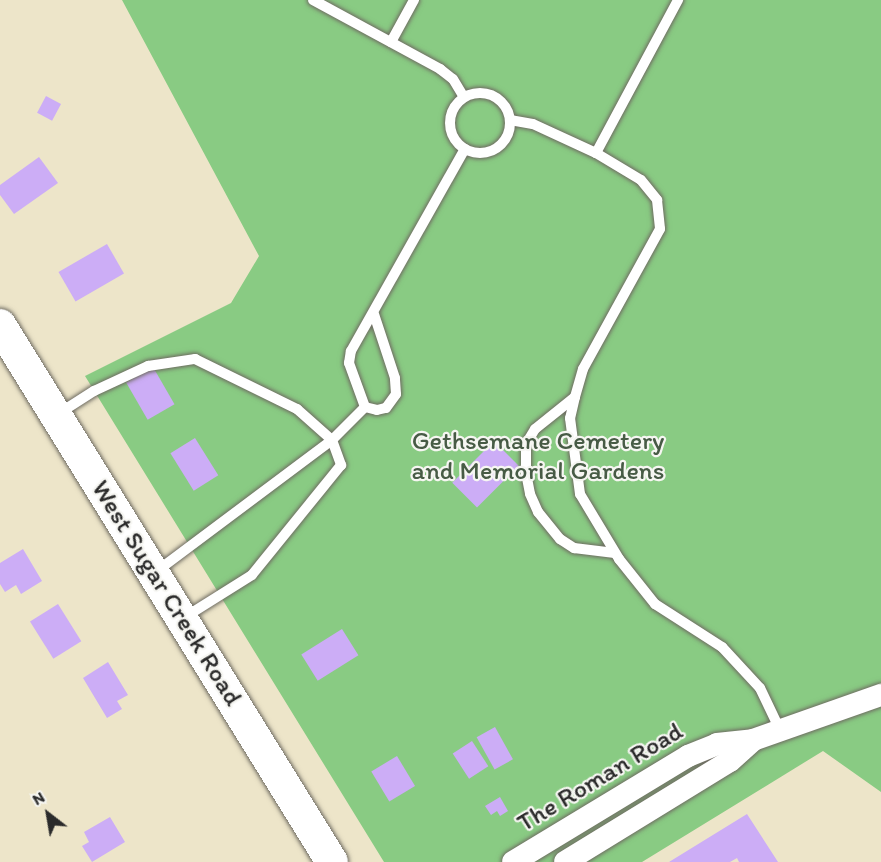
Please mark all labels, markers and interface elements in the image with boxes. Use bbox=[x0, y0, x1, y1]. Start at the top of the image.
park label: Gethsemane Cemetery and Memorial Gardens bbox=[411, 425, 665, 486]
street label: West Sugar Creek Road bbox=[85, 475, 249, 711]
street label: The Roman Road bbox=[512, 716, 688, 838]
north arrow bbox=[18, 784, 78, 844]
text: N bbox=[29, 787, 48, 809]

